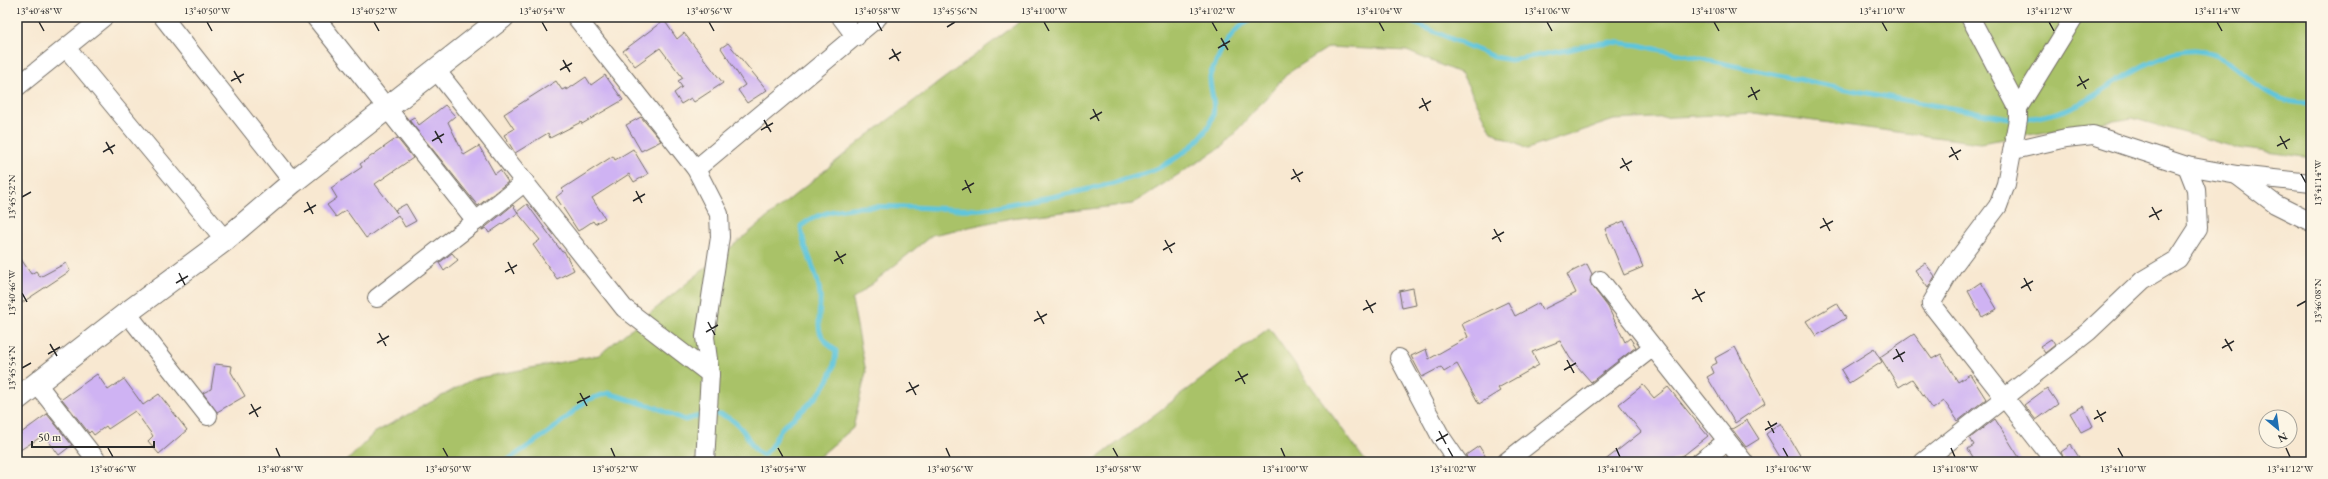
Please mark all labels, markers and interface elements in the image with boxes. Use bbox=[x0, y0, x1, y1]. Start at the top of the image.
text: 13°40'48"W bbox=[16, 4, 63, 17]
text: 13°40'50"W bbox=[184, 4, 231, 17]
text: 13°40'52"W bbox=[351, 4, 398, 17]
text: 13°40'54"W bbox=[519, 4, 566, 17]
text: 13°40'56"W bbox=[686, 4, 733, 17]
text: 13°40'58"W bbox=[854, 4, 901, 17]
text: 13°45'56"N bbox=[933, 4, 978, 17]
text: 13°41'00"W bbox=[1021, 4, 1068, 17]
text: 13°41'02"W bbox=[1189, 4, 1236, 17]
text: 13°41'04"W bbox=[1356, 4, 1403, 17]
text: 13°41'06"W bbox=[1524, 4, 1571, 17]
text: 13°41'08"W bbox=[1691, 4, 1738, 17]
text: 13°41'10"W bbox=[1859, 4, 1906, 17]
text: 13°41'12"W bbox=[2026, 4, 2073, 17]
text: 13°41'14"W bbox=[2194, 4, 2241, 17]
text: 13°41'14"W bbox=[2311, 159, 2324, 206]
text: 13°45'52"N bbox=[5, 174, 18, 219]
text: 13°40'46"W bbox=[5, 269, 18, 316]
text: 13°46'08"N bbox=[2311, 278, 2324, 323]
text: 13°45'54"N bbox=[5, 345, 18, 390]
north arrow bbox=[2258, 409, 2298, 449]
scale bar bbox=[32, 423, 154, 449]
text: 50 m bbox=[38, 429, 62, 445]
text: N bbox=[2275, 429, 2290, 446]
text: 13°40'46"W bbox=[90, 462, 137, 475]
text: 13°40'48"W bbox=[257, 462, 304, 475]
text: 13°40'50"W bbox=[425, 462, 472, 475]
text: 13°40'52"W bbox=[592, 462, 639, 475]
text: 13°40'54"W bbox=[760, 462, 807, 475]
text: 13°40'56"W bbox=[927, 462, 974, 475]
text: 13°40'58"W bbox=[1095, 462, 1142, 475]
text: 13°41'00"W bbox=[1262, 462, 1309, 475]
text: 13°41'02"W bbox=[1430, 462, 1477, 475]
text: 13°41'04"W bbox=[1597, 462, 1644, 475]
text: 13°41'06"W bbox=[1765, 462, 1812, 475]
text: 13°41'08"W bbox=[1932, 462, 1979, 475]
text: 13°41'10"W bbox=[2100, 462, 2147, 475]
text: 13°41'12"W bbox=[2267, 462, 2314, 475]

